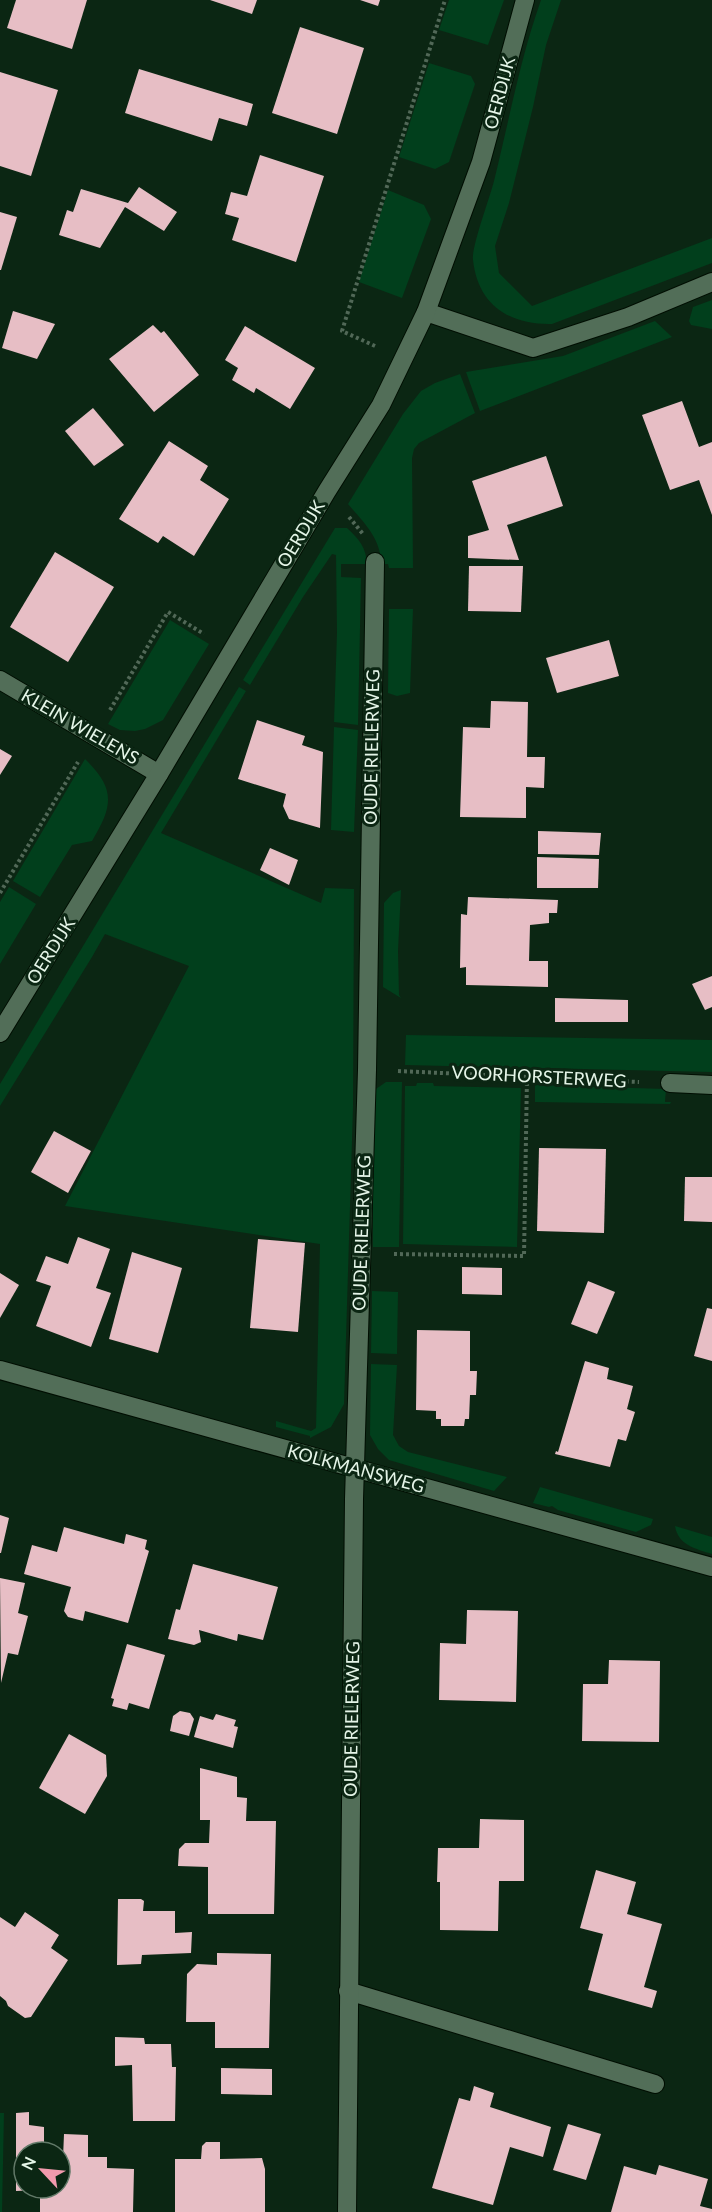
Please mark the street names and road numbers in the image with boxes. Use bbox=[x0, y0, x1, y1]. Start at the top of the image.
street label: OERDIJK bbox=[479, 54, 519, 131]
street label: OERDIJK bbox=[272, 496, 329, 571]
street label: OUDE RIELERWEG bbox=[359, 669, 383, 825]
street label: KLEIN WIELENS bbox=[18, 684, 143, 769]
street label: OERDIJK bbox=[21, 913, 79, 988]
street label: VOORHORSTERWEG bbox=[451, 1060, 627, 1092]
street label: OUDE RIELERWEG bbox=[347, 1155, 375, 1311]
street label: KOLKMANSWEG bbox=[285, 1439, 427, 1497]
street label: OUDE RIELERWEG bbox=[339, 1641, 363, 1797]

